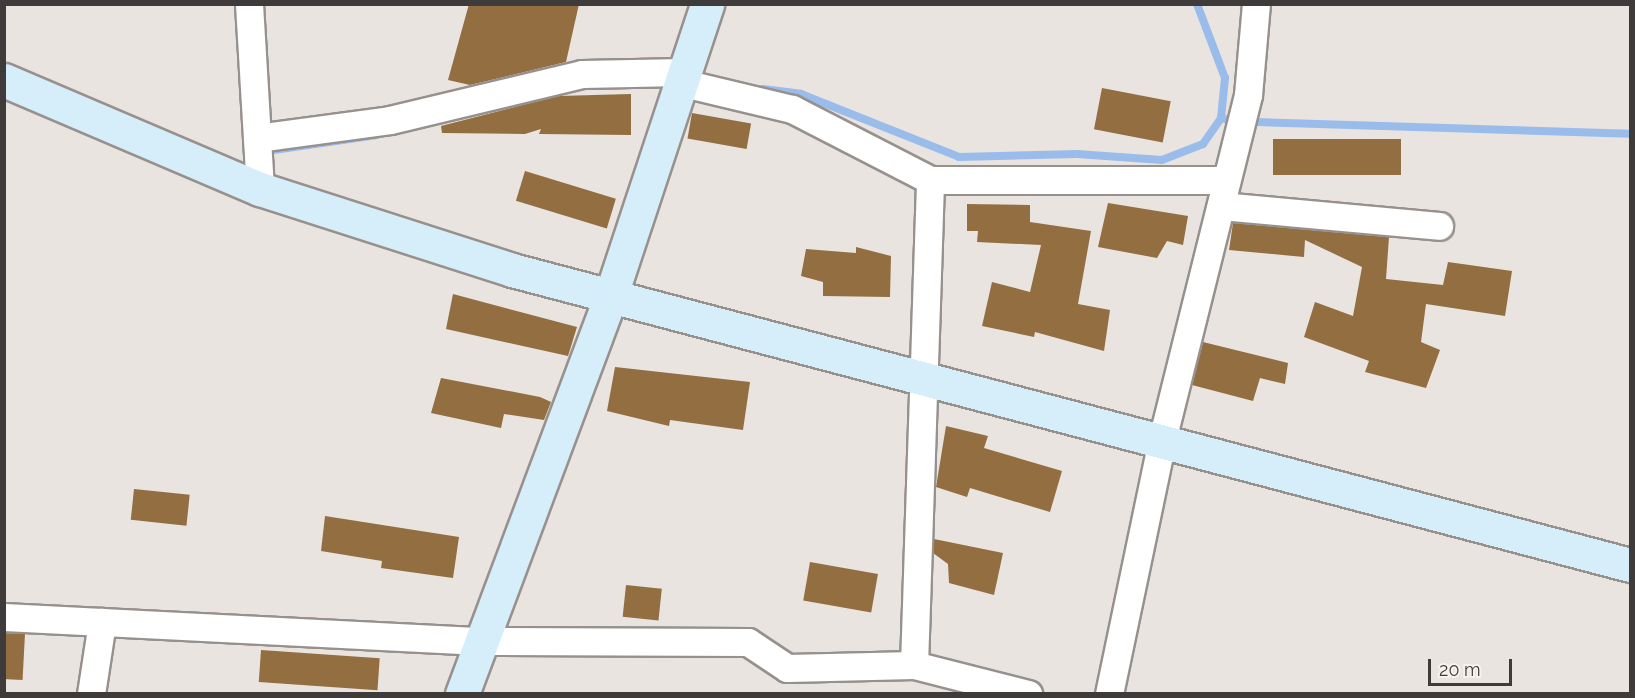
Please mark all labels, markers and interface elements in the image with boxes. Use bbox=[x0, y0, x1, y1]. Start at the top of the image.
scale bar bbox=[1431, 647, 1515, 685]
text: 20 m bbox=[1439, 659, 1481, 680]

